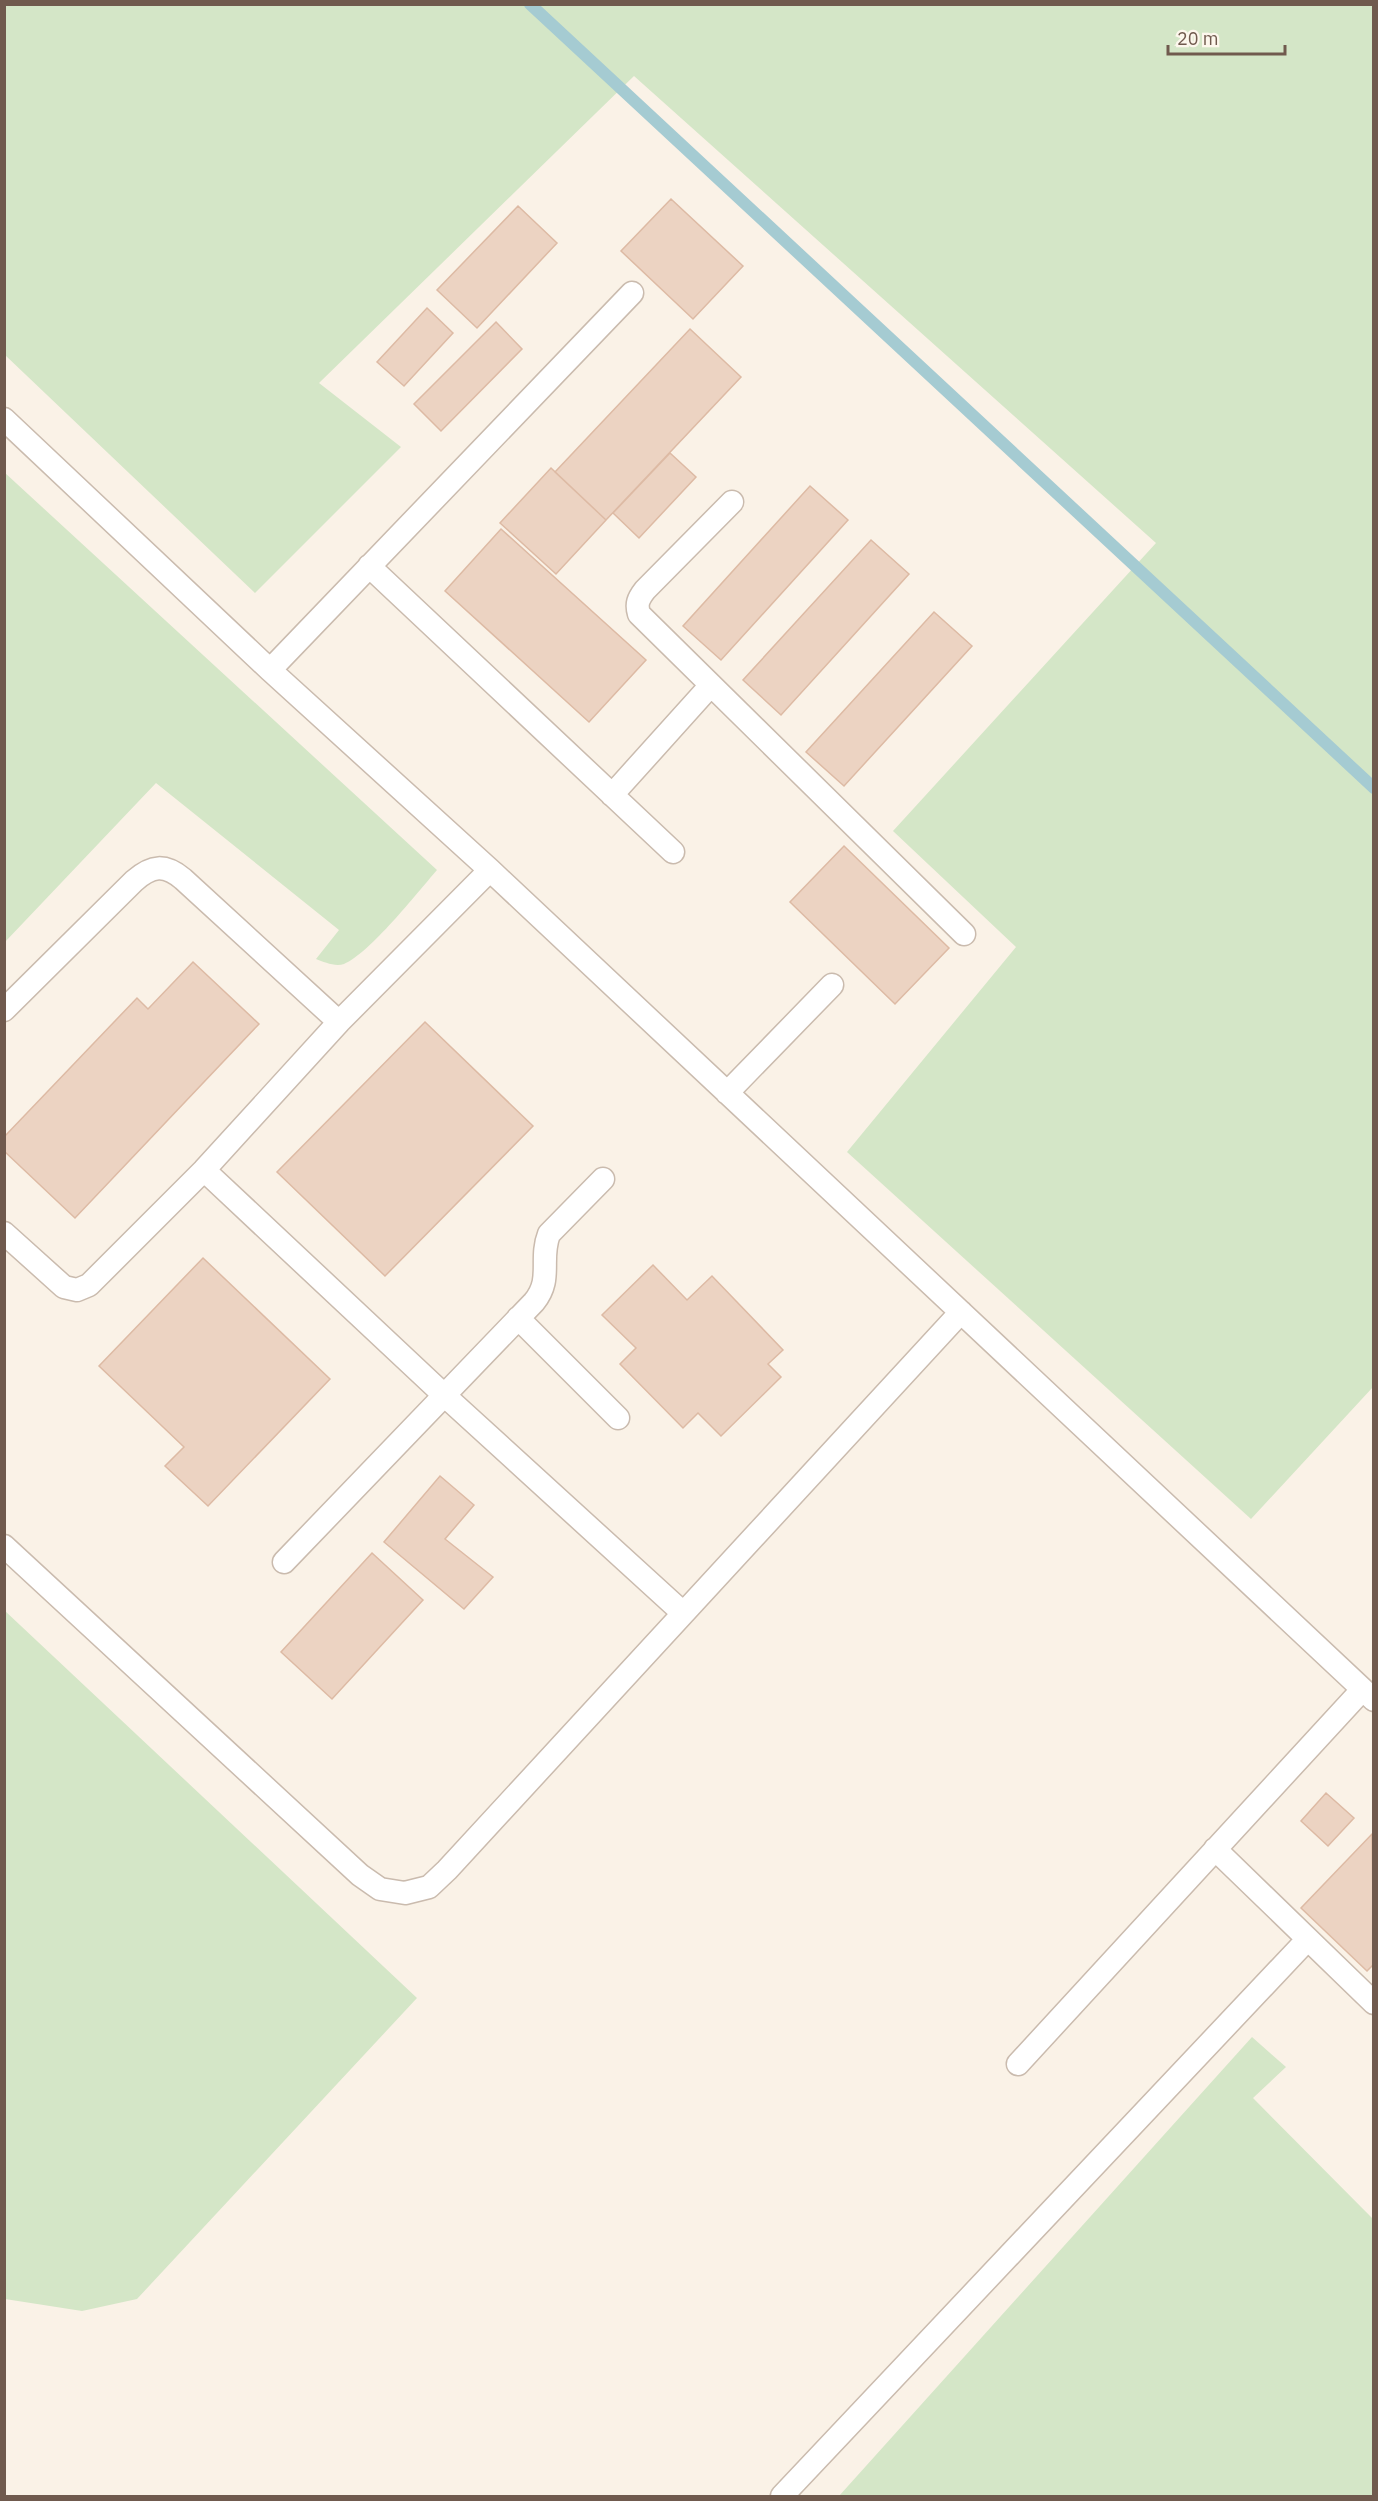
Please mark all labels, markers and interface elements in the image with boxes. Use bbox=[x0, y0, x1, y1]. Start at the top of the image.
scale bar bbox=[1168, 18, 1285, 56]
text: 20 m bbox=[1177, 27, 1219, 50]

